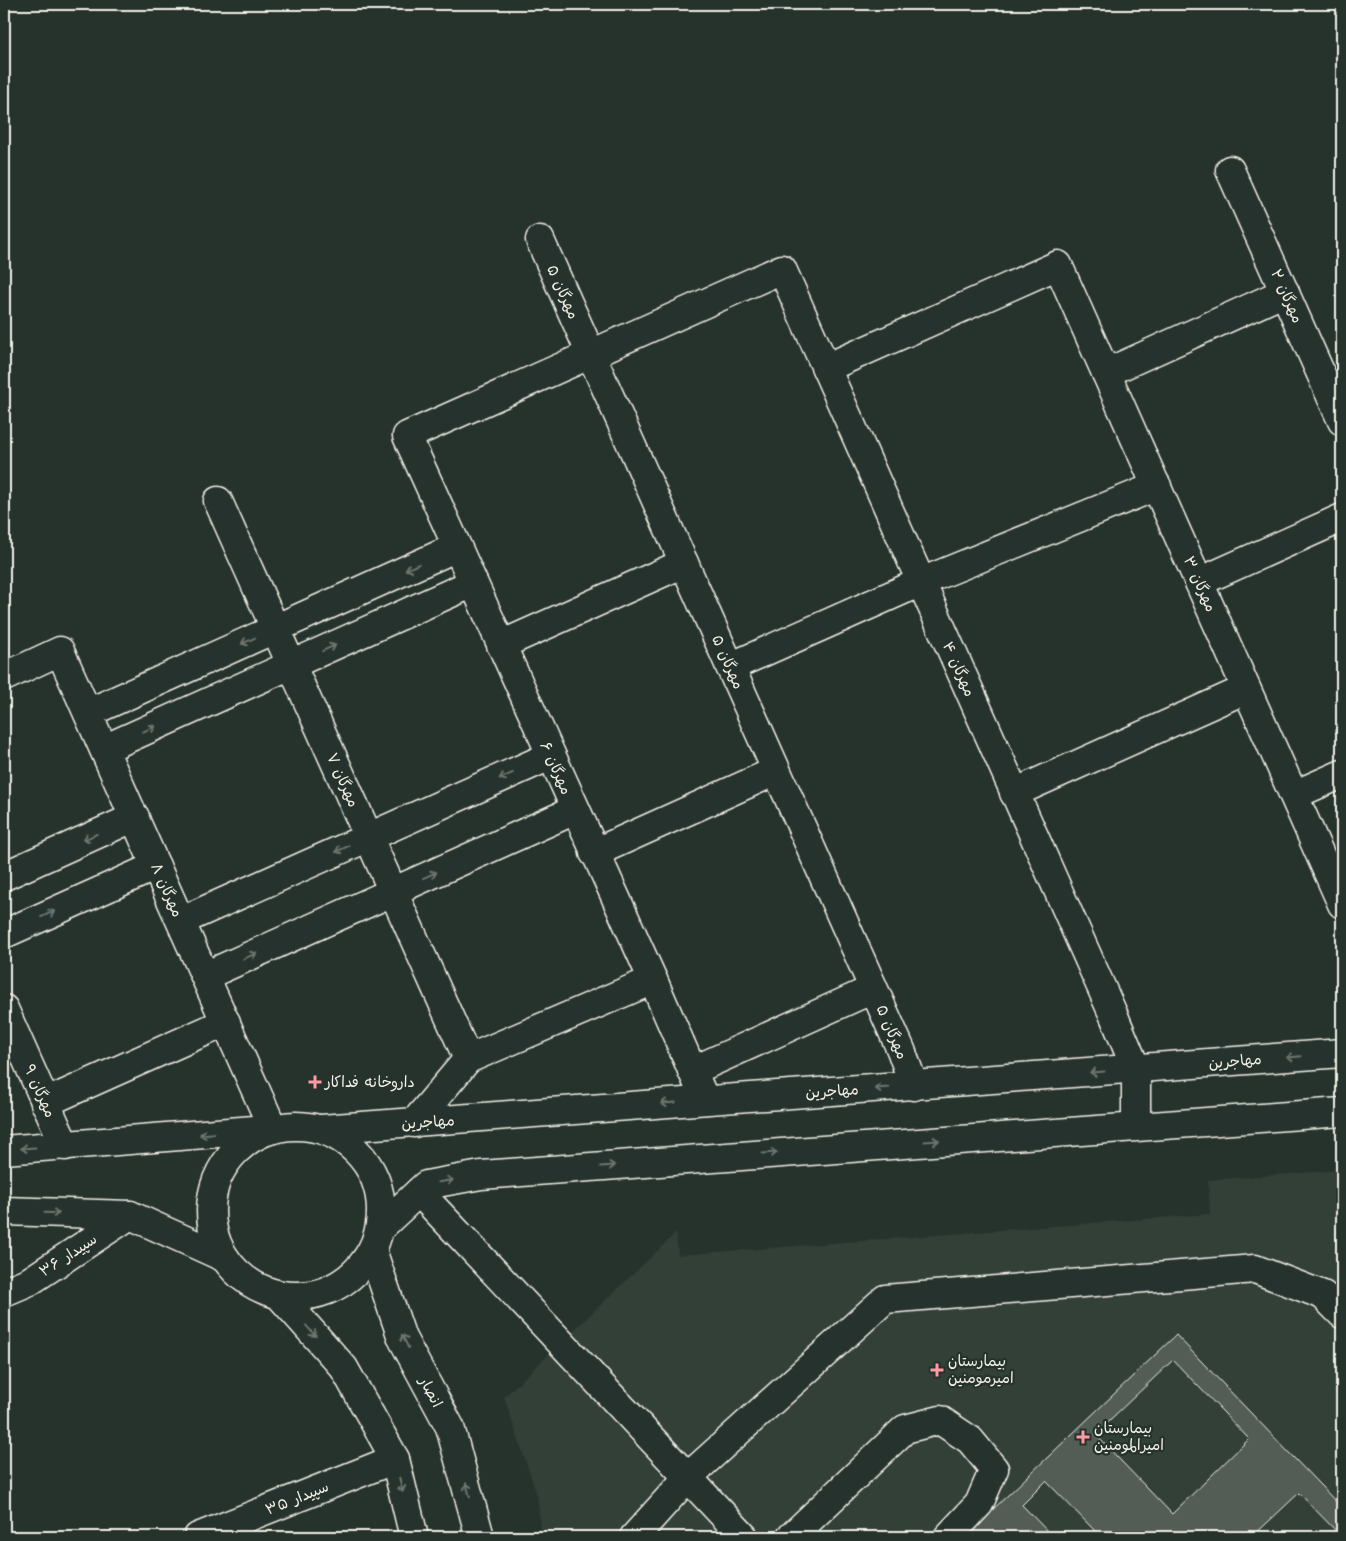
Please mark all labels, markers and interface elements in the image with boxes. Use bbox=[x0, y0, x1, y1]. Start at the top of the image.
street label: مهرگان ۵ bbox=[541, 262, 584, 323]
street label: مهرگان ۲ bbox=[1265, 266, 1308, 327]
street label: مهرگان ۳ bbox=[1178, 553, 1221, 616]
one-way arrow bbox=[405, 562, 420, 572]
street label: مهرگان ۵ bbox=[706, 632, 749, 693]
one-way arrow bbox=[241, 636, 256, 646]
street label: مهرگان ۴ bbox=[937, 638, 980, 700]
one-way arrow bbox=[321, 643, 336, 652]
one-way arrow bbox=[141, 724, 156, 733]
street label: مهرگان ۶ bbox=[535, 738, 577, 798]
street label: مهرگان ۷ bbox=[321, 750, 364, 811]
one-way arrow bbox=[499, 771, 514, 781]
one-way arrow bbox=[83, 833, 98, 843]
one-way arrow bbox=[335, 845, 350, 854]
street label: مهرگان ۸ bbox=[145, 860, 188, 921]
one-way arrow bbox=[422, 870, 437, 880]
one-way arrow bbox=[40, 909, 55, 919]
one-way arrow bbox=[242, 951, 257, 961]
street label: مهرگان ۵ bbox=[871, 1002, 912, 1063]
street label: مهاجرین bbox=[1208, 1049, 1262, 1074]
one-way arrow bbox=[1286, 1052, 1302, 1061]
street label: مهرگان ۹ bbox=[18, 1061, 61, 1121]
one-way arrow bbox=[1089, 1067, 1105, 1077]
place label: داروخانه فداکار bbox=[324, 1072, 415, 1093]
marker: داروخانه فداکار bbox=[309, 1076, 321, 1088]
street label: مهاجرین bbox=[805, 1079, 859, 1104]
one-way arrow bbox=[875, 1083, 891, 1092]
one-way arrow bbox=[660, 1098, 676, 1108]
street label: مهاجرین bbox=[401, 1110, 455, 1135]
one-way arrow bbox=[200, 1130, 216, 1139]
one-way arrow bbox=[923, 1137, 939, 1146]
one-way arrow bbox=[20, 1144, 36, 1153]
one-way arrow bbox=[761, 1149, 777, 1158]
one-way arrow bbox=[599, 1161, 615, 1170]
one-way arrow bbox=[438, 1176, 454, 1186]
one-way arrow bbox=[44, 1208, 60, 1218]
street label: سپیدار ۳۶ bbox=[35, 1229, 101, 1282]
one-way arrow bbox=[306, 1325, 317, 1338]
one-way arrow bbox=[399, 1334, 409, 1349]
place label: بیمارستان امیرمومنین bbox=[948, 1351, 1014, 1389]
marker: بیمارستان امیرمومنین bbox=[930, 1363, 944, 1377]
street label: انصار bbox=[413, 1372, 447, 1411]
place label: بیمارستان امیرالمومنین bbox=[1094, 1418, 1164, 1456]
marker: بیمارستان امیرالمومنین bbox=[1076, 1430, 1090, 1444]
street label: سپیدار ۳۵ bbox=[262, 1476, 332, 1521]
one-way arrow bbox=[397, 1476, 406, 1492]
one-way arrow bbox=[462, 1483, 472, 1499]

